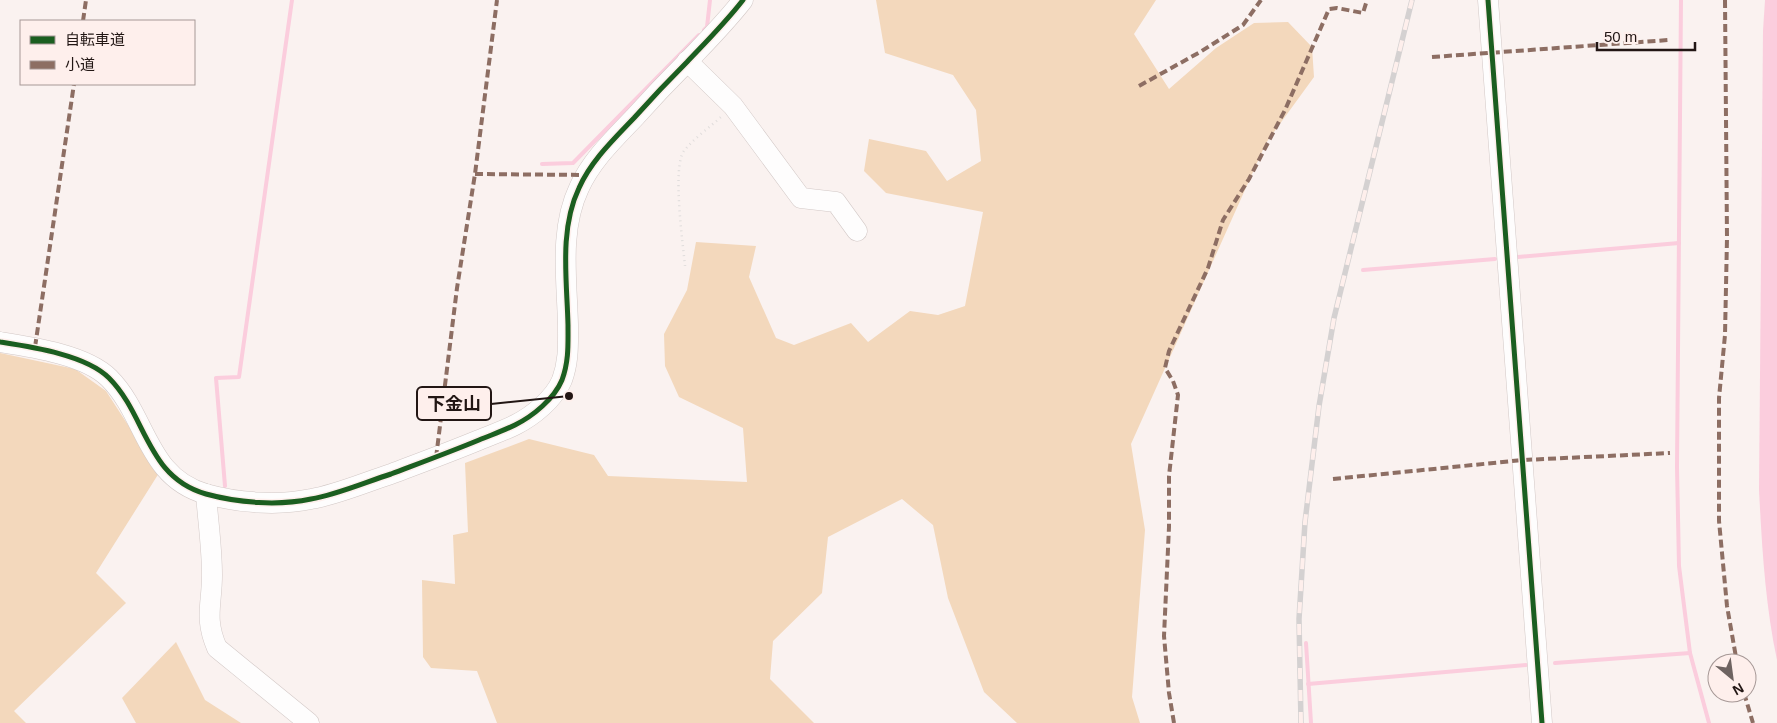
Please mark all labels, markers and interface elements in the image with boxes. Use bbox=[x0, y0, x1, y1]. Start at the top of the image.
legend bbox=[20, 20, 195, 85]
scale bar bbox=[1597, 20, 1694, 52]
text: 50 m bbox=[1604, 28, 1637, 45]
text: 自転車道 bbox=[65, 31, 125, 48]
text: 小道 bbox=[65, 56, 95, 73]
callout: 下金山 bbox=[417, 387, 491, 420]
text: 下金山 bbox=[427, 394, 481, 414]
north arrow bbox=[1707, 653, 1757, 703]
text: N bbox=[1730, 680, 1747, 699]

